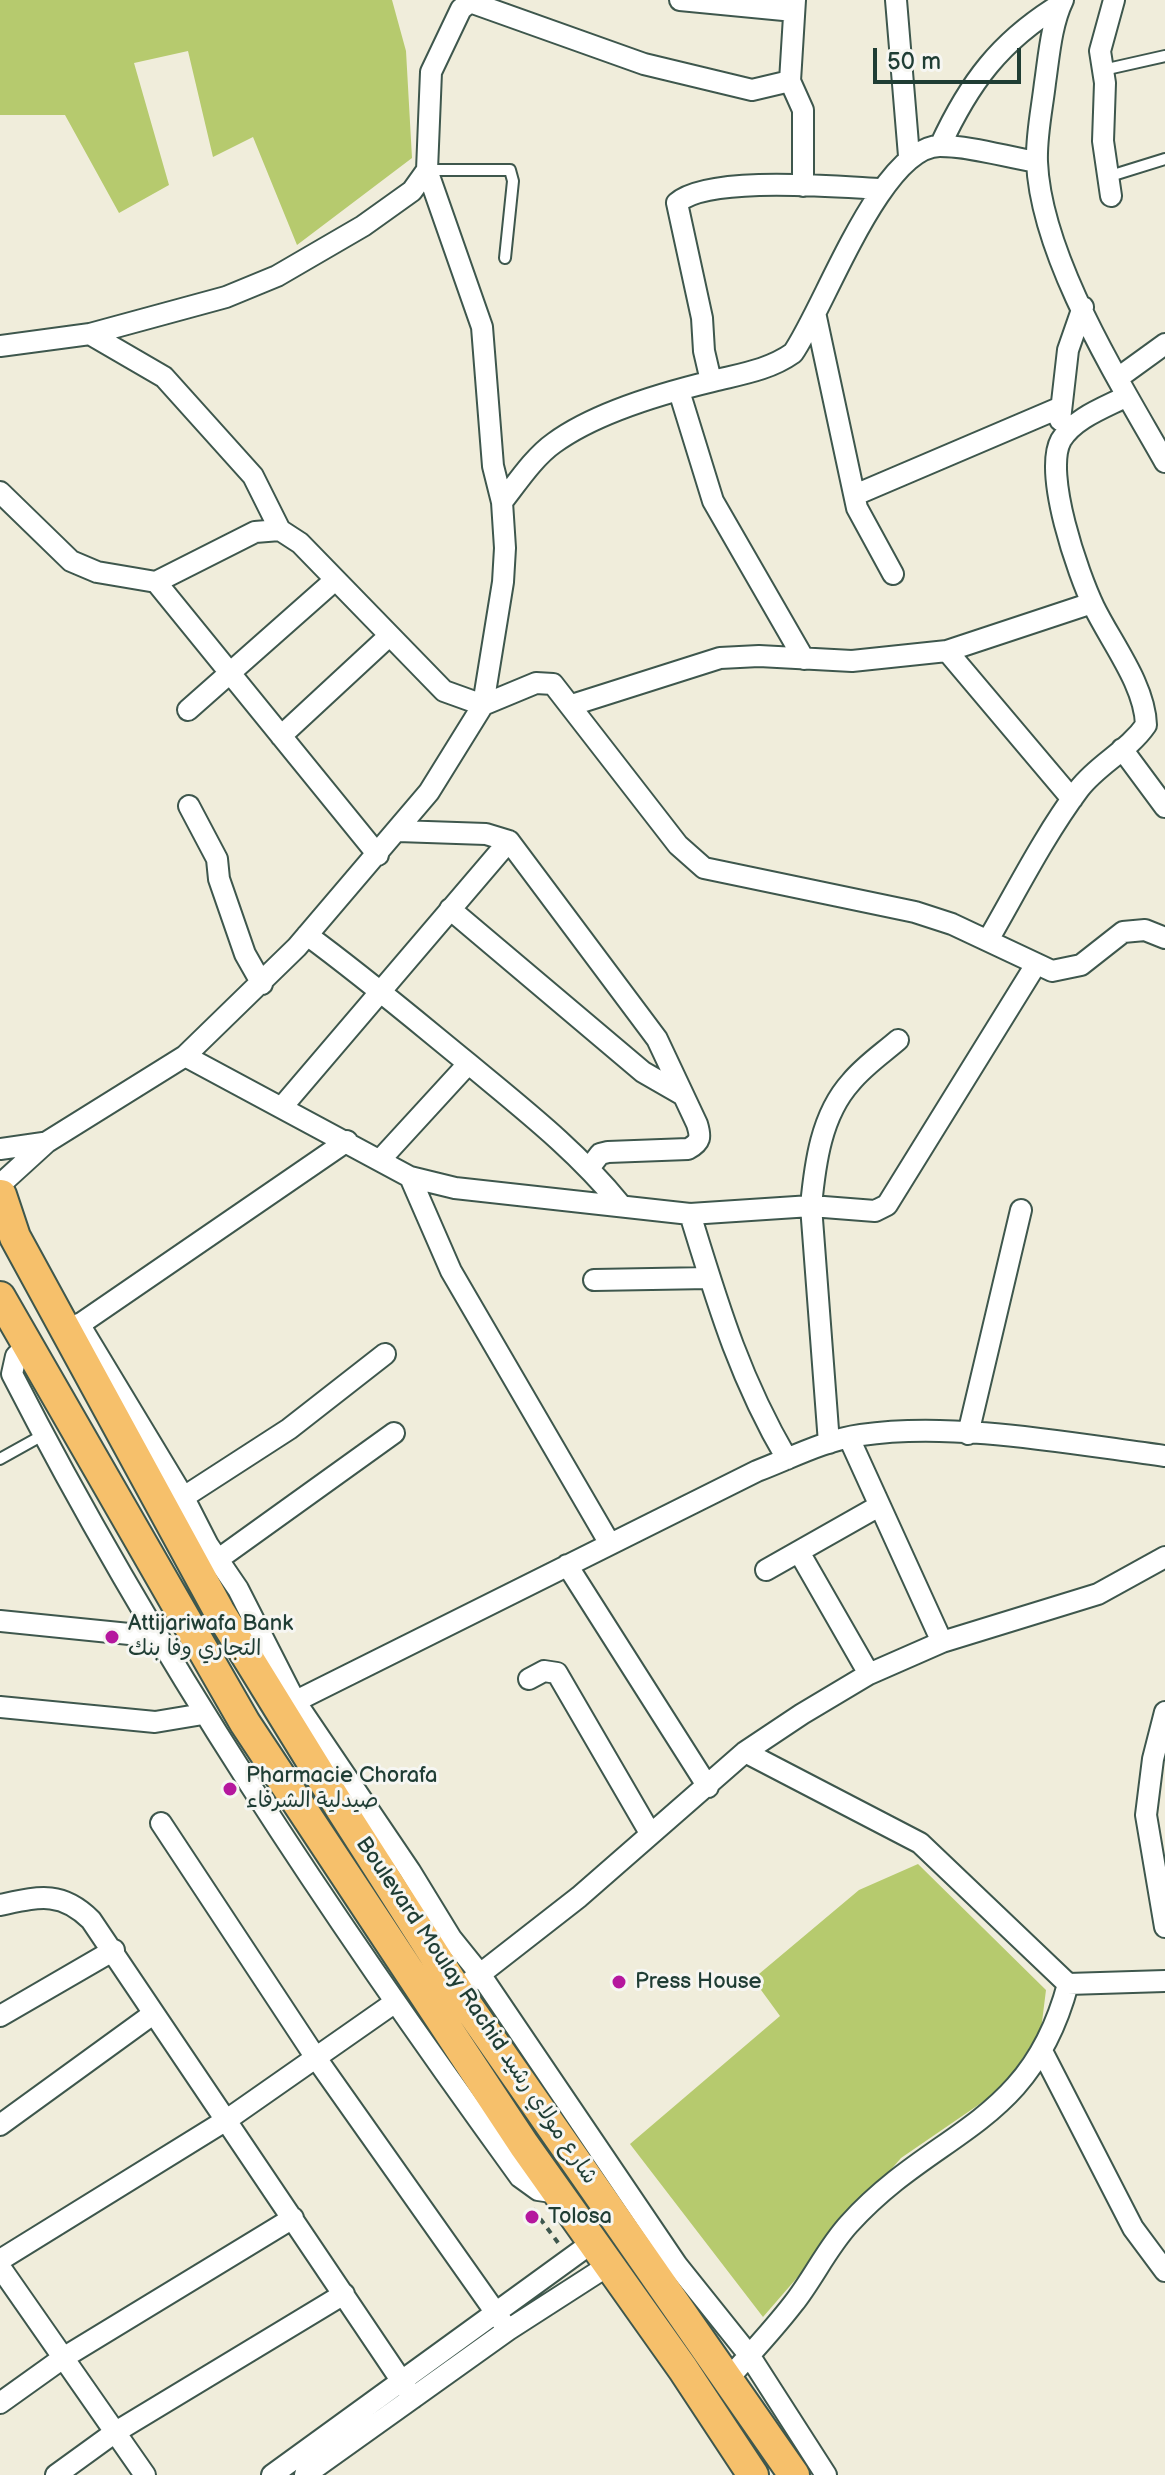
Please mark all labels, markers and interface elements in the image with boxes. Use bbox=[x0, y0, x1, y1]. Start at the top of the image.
scale bar bbox=[877, 32, 1025, 82]
text: 50 m bbox=[887, 47, 941, 76]
place label: Attijariwafa Bank التجاري وفا بنك bbox=[128, 1611, 293, 1662]
marker: Attijariwafa Bank التجاري وفا بنك bbox=[103, 1628, 121, 1646]
place label: Pharmacie Chorafa صيدلية الشرفاء bbox=[246, 1763, 438, 1814]
marker: Pharmacie Chorafa صيدلية الشرفاء bbox=[221, 1780, 239, 1798]
street label: Boulevard Moulay Rachid شارع مولاي رشيد bbox=[349, 1832, 603, 2190]
place label: Press House bbox=[635, 1969, 762, 1995]
marker: Press House bbox=[610, 1973, 628, 1991]
place label: Tolosa bbox=[548, 2204, 612, 2230]
marker: Tolosa bbox=[523, 2208, 541, 2226]

